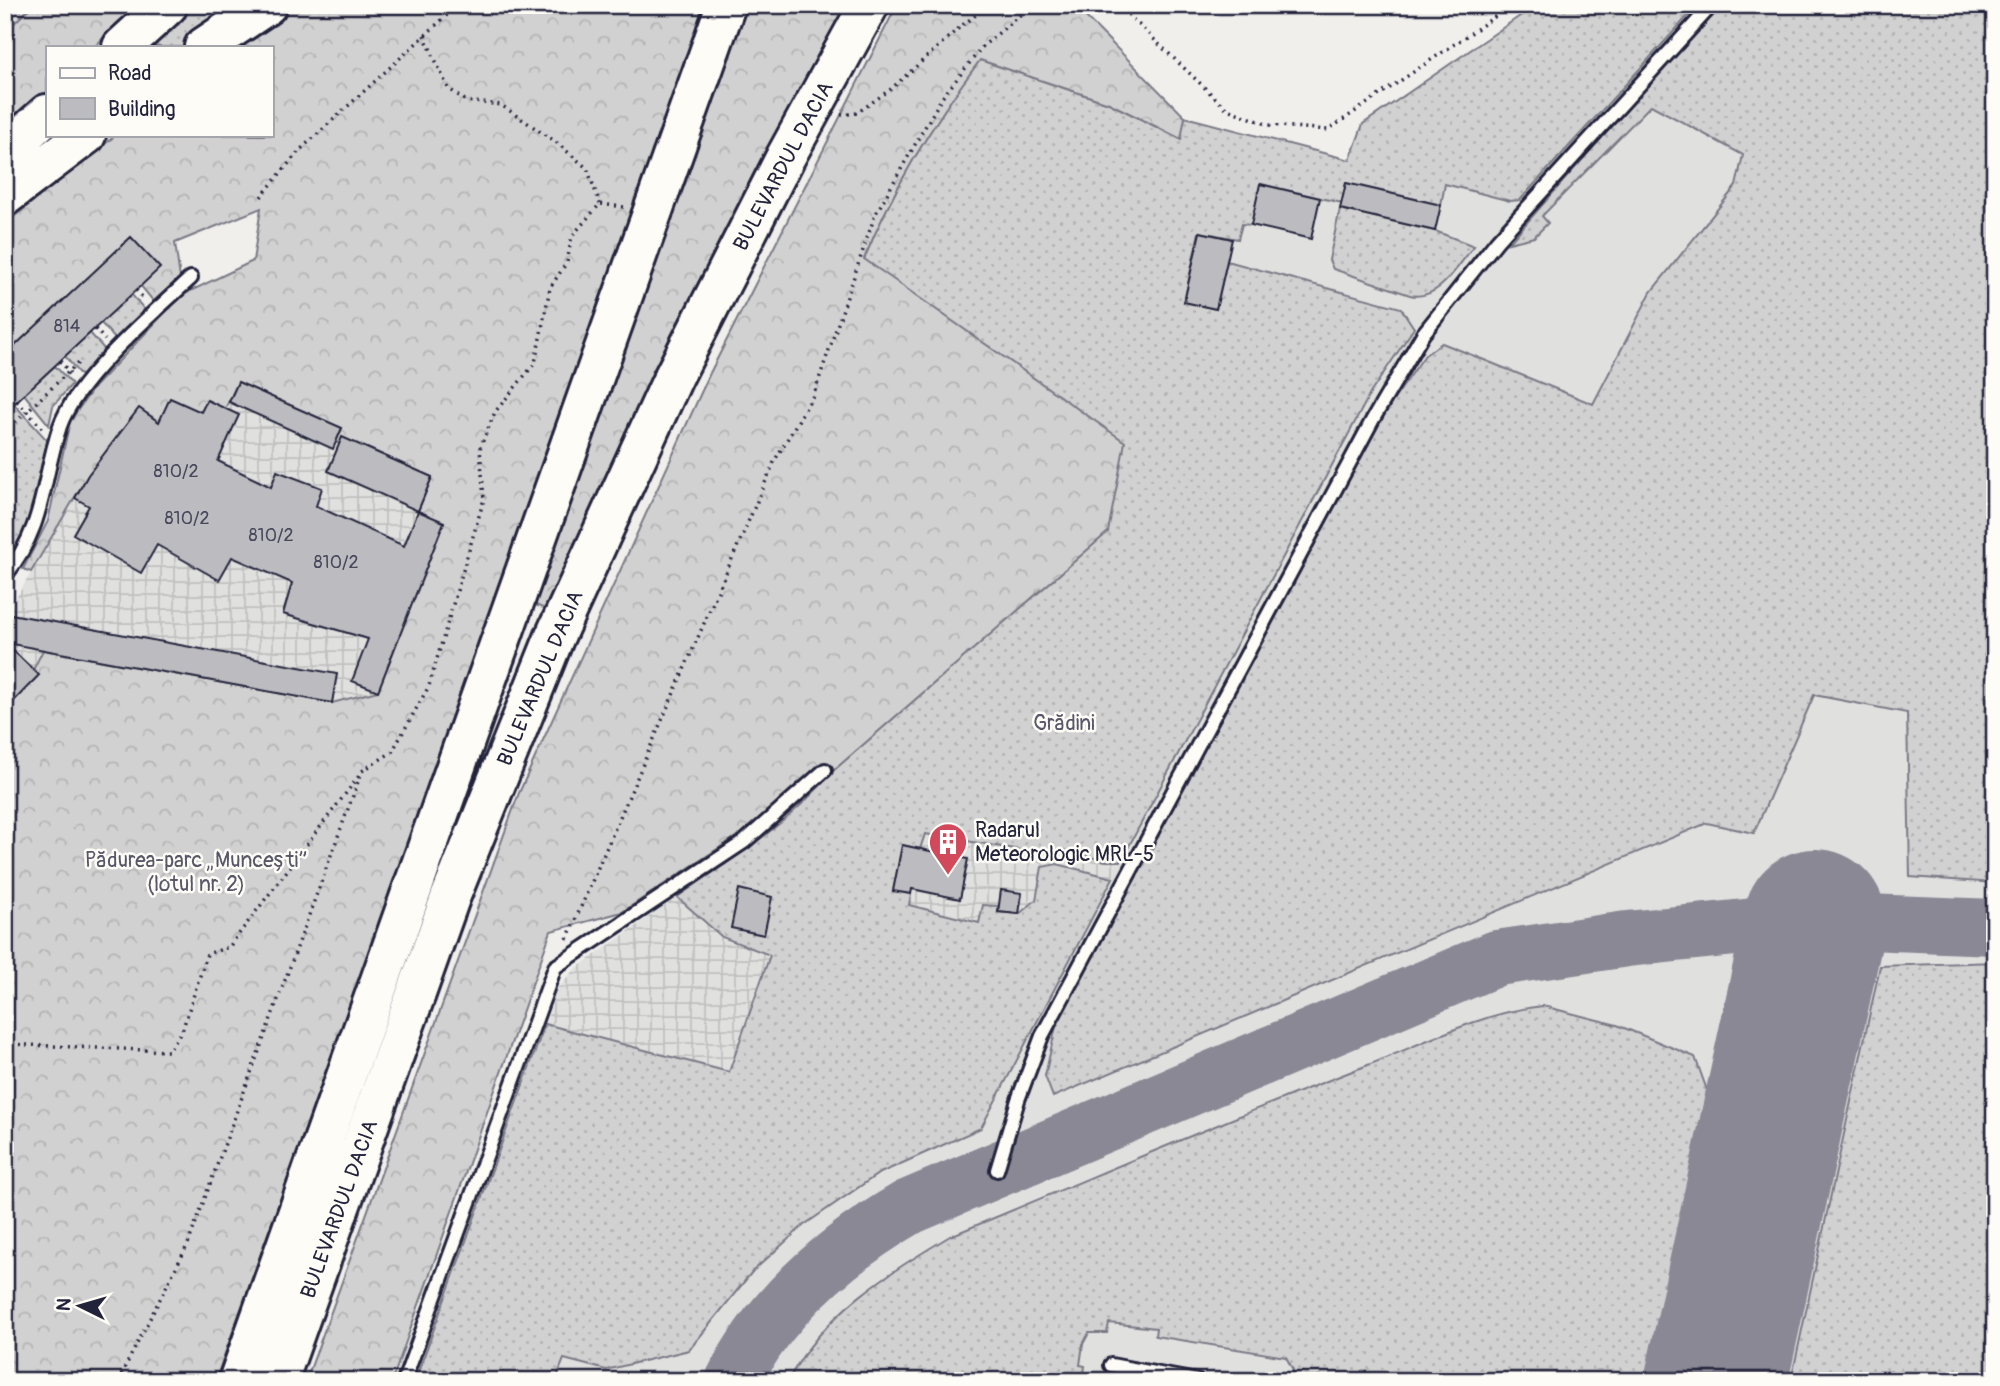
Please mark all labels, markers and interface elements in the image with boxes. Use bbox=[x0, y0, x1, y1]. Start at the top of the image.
legend bbox=[46, 46, 273, 136]
text: Road bbox=[108, 60, 152, 87]
street label: BULEVARDUL DACIA bbox=[727, 77, 840, 256]
text: Building bbox=[108, 96, 175, 123]
house number: 814 bbox=[54, 315, 81, 338]
house number: 810/2 bbox=[154, 460, 198, 483]
house number: 810/2 bbox=[165, 507, 209, 530]
house number: 810/2 bbox=[249, 524, 293, 547]
house number: 810/2 bbox=[314, 551, 358, 574]
street label: BULEVARDUL DACIA bbox=[491, 586, 590, 770]
park label: Grădini bbox=[1033, 710, 1095, 737]
place label: Radarul Meteorologic MRL-5 bbox=[975, 817, 1154, 868]
building icon: Radarul Meteorologic MRL-5 bbox=[927, 821, 969, 876]
park label: Pădurea-parc „Muncești” (lotul nr. 2) bbox=[85, 847, 307, 898]
street label: BULEVARDUL DACIA bbox=[295, 1116, 384, 1302]
north arrow bbox=[46, 1270, 116, 1340]
text: N bbox=[52, 1297, 77, 1312]

